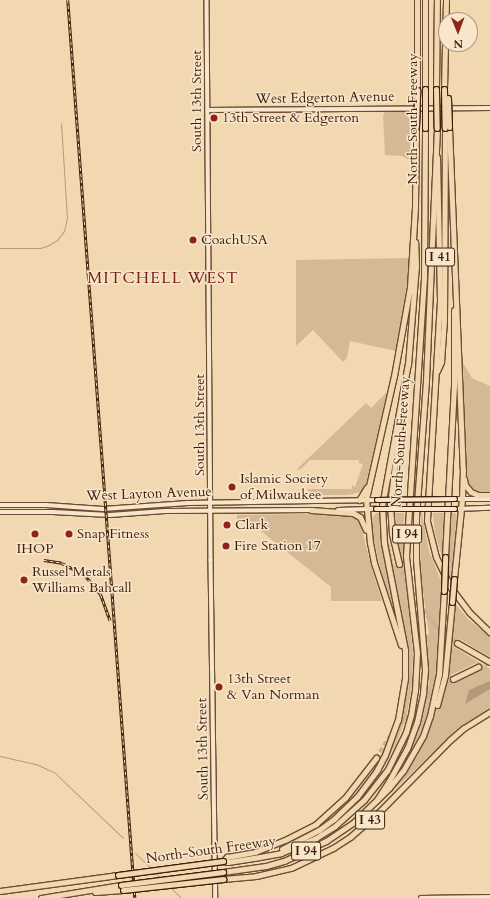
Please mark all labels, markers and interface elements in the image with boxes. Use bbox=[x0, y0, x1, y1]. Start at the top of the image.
north arrow bbox=[438, 12, 478, 52]
text: N bbox=[453, 36, 463, 51]
street label: South 13th Street bbox=[189, 50, 205, 152]
street label: North-South Freeway bbox=[405, 53, 421, 185]
street label: West Edgerton Avenue bbox=[255, 88, 395, 108]
place label: 13th Street & Edgerton bbox=[222, 110, 359, 126]
marker: 13th Street & Edgerton bbox=[209, 113, 219, 123]
place label: CoachUSA bbox=[201, 232, 268, 248]
marker: CoachUSA bbox=[188, 235, 198, 245]
road number: I 41 bbox=[425, 246, 455, 268]
district label: MITCHELL WEST bbox=[87, 268, 239, 288]
street label: South 13th Street bbox=[192, 374, 208, 476]
street label: North-South Freeway bbox=[388, 376, 414, 508]
place label: Islamic Society of Milwaukee bbox=[240, 471, 328, 504]
marker: Islamic Society of Milwaukee bbox=[227, 482, 237, 492]
street label: West Layton Avenue bbox=[86, 483, 212, 505]
place label: Clark bbox=[235, 517, 268, 533]
marker: Clark bbox=[222, 520, 232, 530]
road number: I 94 bbox=[392, 523, 422, 545]
place label: Snap Fitness bbox=[77, 526, 149, 542]
marker: IHOP bbox=[30, 529, 40, 539]
marker: Snap Fitness bbox=[64, 529, 74, 539]
place label: Fire Station 17 bbox=[234, 538, 321, 554]
place label: IHOP bbox=[17, 541, 53, 557]
marker: Fire Station 17 bbox=[221, 541, 231, 551]
place label: Russel Metals Williams Bahcall bbox=[32, 564, 132, 596]
marker: Russel Metals Williams Bahcall bbox=[19, 575, 29, 585]
place label: 13th Street & Van Norman bbox=[227, 671, 320, 704]
marker: 13th Street & Van Norman bbox=[214, 682, 224, 692]
street label: South 13th Street bbox=[194, 698, 212, 800]
road number: I 43 bbox=[355, 809, 385, 831]
street label: North-South Freeway bbox=[145, 833, 277, 867]
road number: I 94 bbox=[291, 840, 321, 862]

